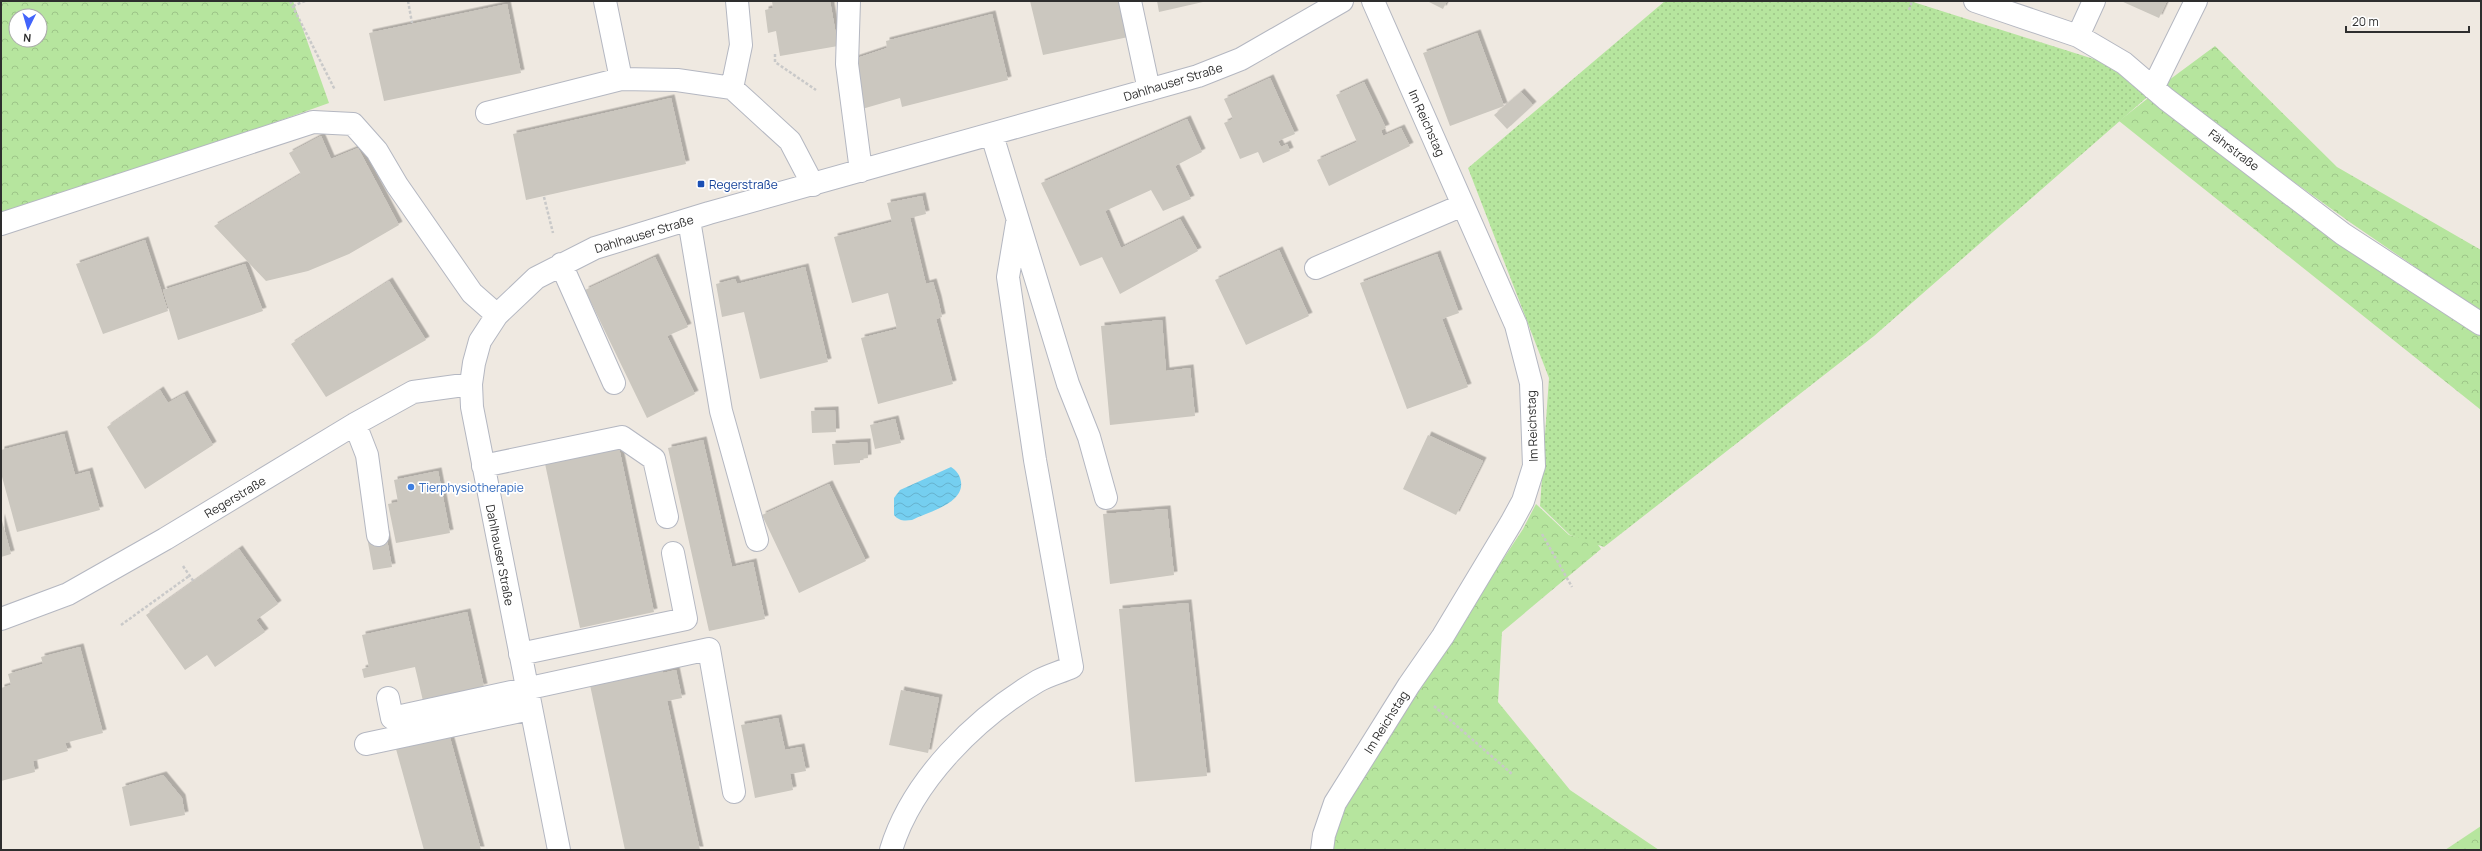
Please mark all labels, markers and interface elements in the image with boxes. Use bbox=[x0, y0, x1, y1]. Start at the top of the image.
north arrow bbox=[8, 8, 48, 48]
scale bar bbox=[2346, 8, 2469, 34]
text: 20 m bbox=[2352, 13, 2379, 30]
text: N bbox=[22, 31, 32, 46]
street label: Dahlhauser Straße bbox=[1121, 59, 1225, 105]
street label: Im Reichstag bbox=[1405, 87, 1449, 159]
street label: Fährstraße bbox=[2205, 125, 2263, 175]
place label: Regerstraße bbox=[709, 176, 778, 193]
marker: Regerstraße bbox=[696, 179, 706, 189]
street label: Dahlhauser Straße bbox=[592, 211, 696, 257]
street label: Im Reichstag bbox=[1522, 390, 1542, 462]
street label: Regerstraße bbox=[201, 472, 269, 522]
place label: Tierphysiotherapie bbox=[419, 479, 524, 496]
marker: Tierphysiotherapie bbox=[406, 482, 416, 492]
street label: Dahlhauser Straße bbox=[482, 503, 518, 607]
street label: Im Reichstag bbox=[1360, 687, 1412, 757]

